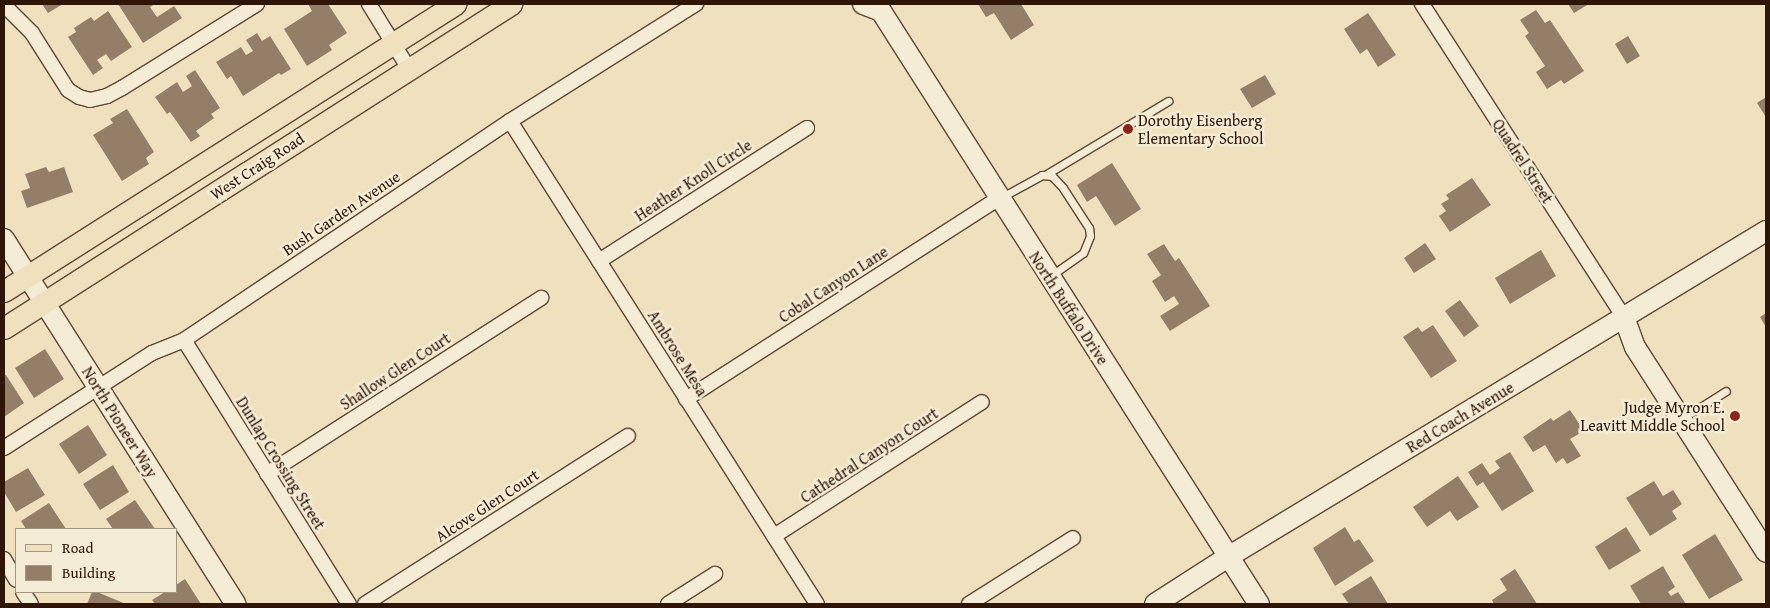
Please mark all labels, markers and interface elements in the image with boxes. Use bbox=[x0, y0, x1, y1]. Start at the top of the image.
place label: Dorothy Eisenberg Elementary School bbox=[1138, 110, 1263, 148]
street label: Quadrel Street bbox=[1489, 115, 1557, 207]
marker: Dorothy Eisenberg Elementary School bbox=[1122, 123, 1134, 135]
street label: West Craig Road bbox=[206, 128, 308, 204]
street label: Heather Knoll Circle bbox=[631, 135, 755, 225]
street label: Bush Garden Avenue bbox=[279, 167, 403, 259]
street label: Cobal Canyon Lane bbox=[775, 242, 891, 326]
street label: North Buffalo Drive bbox=[1025, 248, 1113, 368]
street label: Ambrose Mesa bbox=[644, 307, 712, 399]
street label: Shallow Glen Court bbox=[336, 328, 454, 414]
street label: North Pioneer Way bbox=[78, 363, 162, 481]
street label: Red Coach Avenue bbox=[1403, 377, 1517, 457]
street label: Dunlap Crossing Street bbox=[232, 393, 330, 533]
place label: Judge Myron E. Leavitt Middle School bbox=[1580, 397, 1725, 435]
street label: Cathedral Canyon Court bbox=[797, 403, 941, 507]
marker: Judge Myron E. Leavitt Middle School bbox=[1729, 410, 1741, 422]
street label: Alcove Glen Court bbox=[432, 464, 542, 546]
legend bbox=[15, 528, 178, 593]
text: Road bbox=[62, 537, 93, 558]
text: Building bbox=[62, 562, 115, 583]

